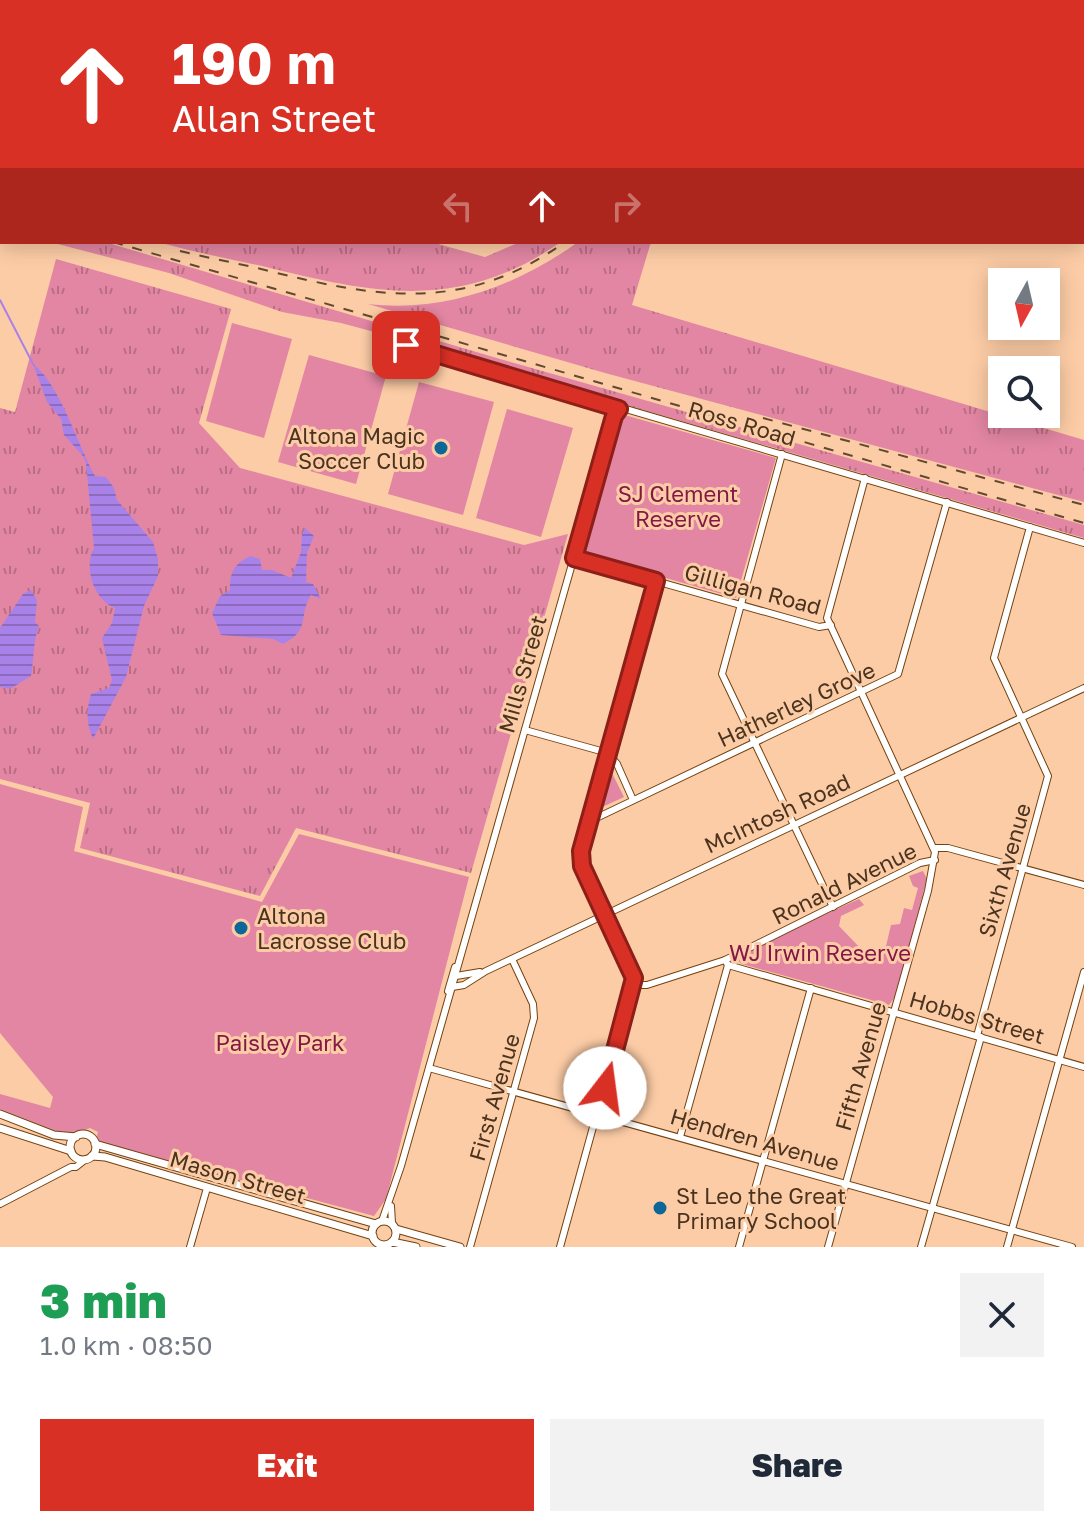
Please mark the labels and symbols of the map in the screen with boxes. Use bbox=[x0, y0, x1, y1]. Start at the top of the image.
north arrow bbox=[988, 268, 1060, 340]
pin bbox=[372, 311, 440, 379]
street label: Ross Road bbox=[685, 395, 799, 451]
place label: Altona Magic Soccer Club bbox=[288, 422, 425, 474]
marker: Altona Magic Soccer Club bbox=[432, 439, 450, 457]
park label: SJ Clement Reserve bbox=[618, 480, 738, 532]
street label: Gilligan Road bbox=[682, 558, 824, 620]
street label: Mills Street bbox=[492, 612, 552, 736]
street label: Hatherley Grove bbox=[713, 656, 879, 752]
street label: McIntosh Road bbox=[700, 767, 854, 859]
street label: Sixth Avenue bbox=[972, 800, 1036, 940]
street label: Ronald Avenue bbox=[767, 836, 921, 930]
place label: Altona Lacrosse Club bbox=[257, 902, 406, 954]
marker: Altona Lacrosse Club bbox=[232, 919, 250, 937]
park label: WJ Irwin Reserve bbox=[729, 939, 911, 966]
street label: Hobbs Street bbox=[906, 985, 1048, 1049]
street label: Fifth Avenue bbox=[829, 998, 891, 1134]
park label: Paisley Park bbox=[216, 1029, 344, 1056]
street label: First Avenue bbox=[463, 1030, 525, 1164]
position arrow bbox=[563, 1046, 647, 1130]
street label: Hendren Avenue bbox=[667, 1102, 843, 1176]
street label: Mason Street bbox=[167, 1145, 309, 1209]
place label: St Leo the Great Primary School bbox=[676, 1182, 846, 1234]
marker: St Leo the Great Primary School bbox=[651, 1199, 669, 1217]

